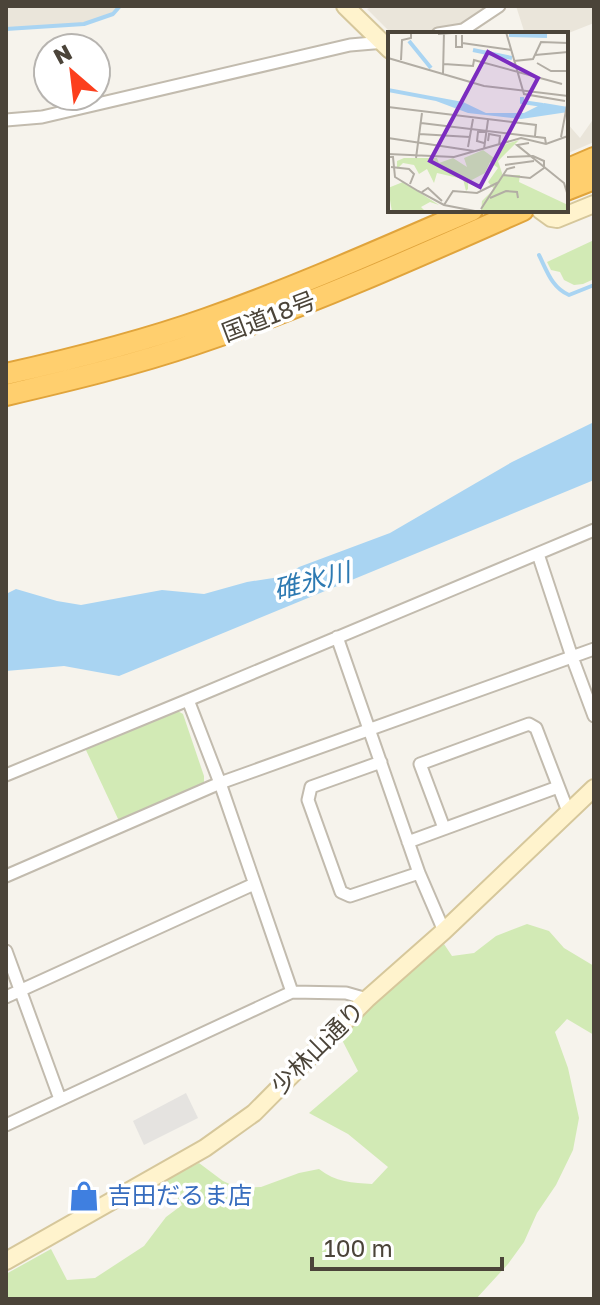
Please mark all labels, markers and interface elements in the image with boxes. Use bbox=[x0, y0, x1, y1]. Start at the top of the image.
north arrow bbox=[32, 32, 112, 112]
inset map bbox=[388, 32, 568, 212]
text: N bbox=[49, 38, 76, 70]
street label: 国道18号 bbox=[217, 284, 320, 347]
water label: 碓氷川 bbox=[270, 555, 356, 605]
street label: 少林山通り bbox=[264, 994, 370, 1100]
shop icon: 吉田だるま店 bbox=[67, 1179, 101, 1213]
place label: 吉田だるま店 bbox=[108, 1180, 252, 1209]
scale bar bbox=[312, 1221, 502, 1271]
text: 100 m bbox=[324, 1233, 393, 1262]

